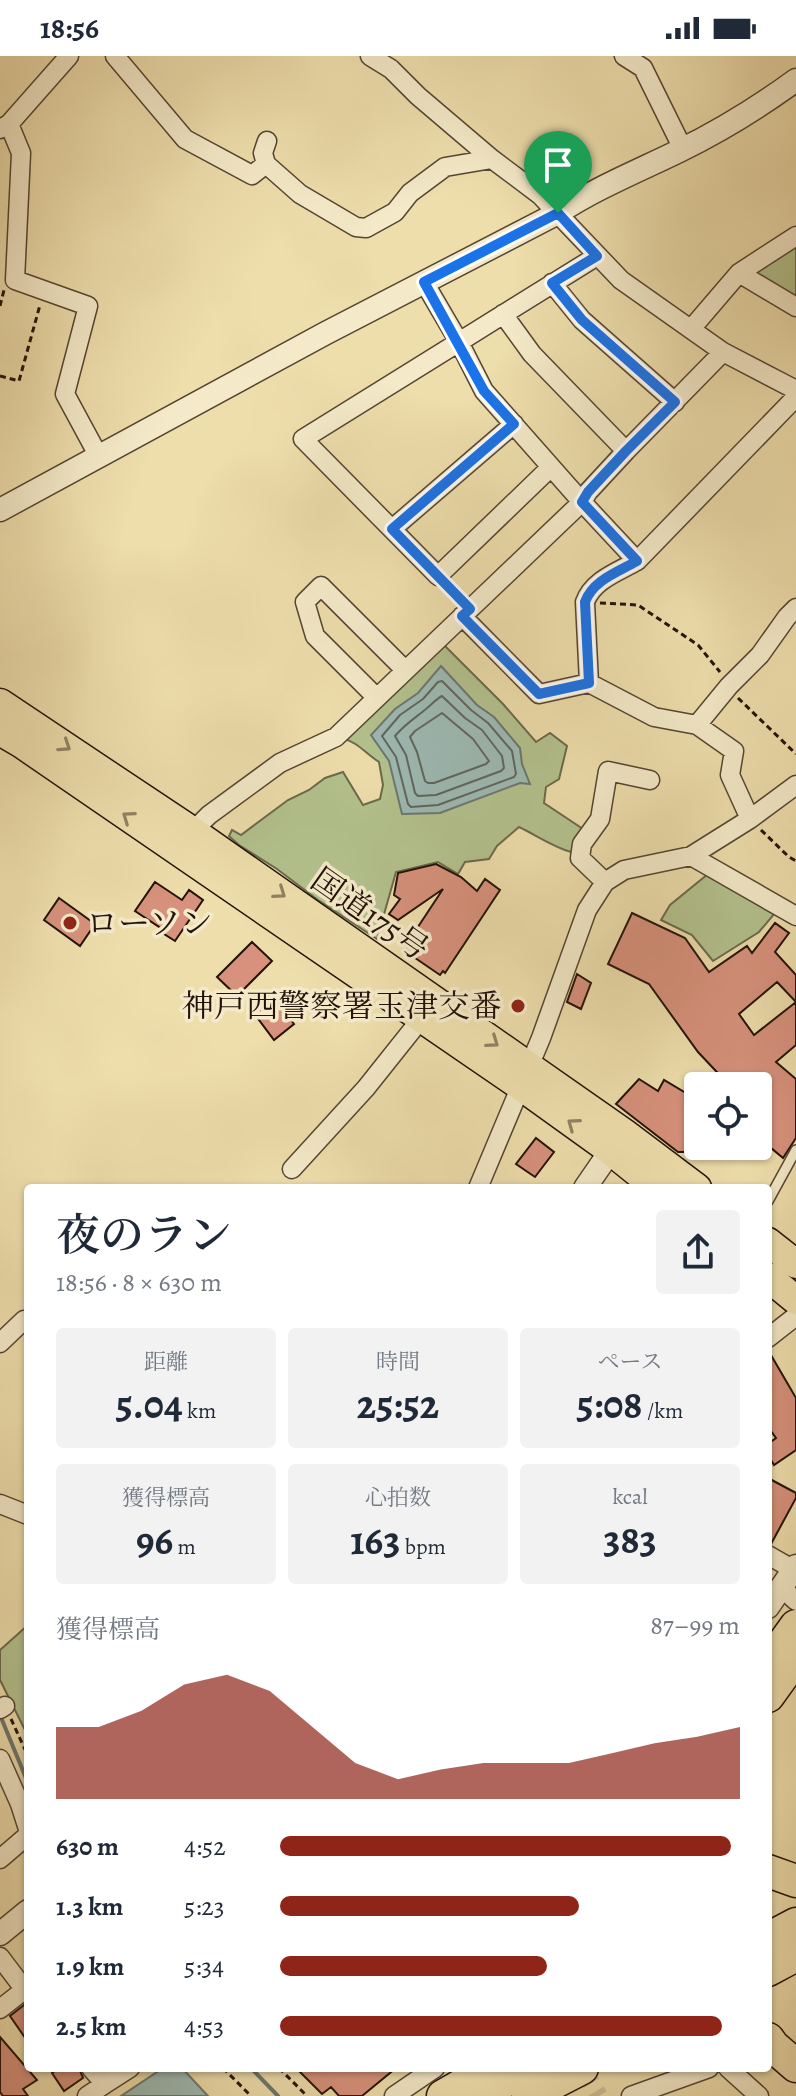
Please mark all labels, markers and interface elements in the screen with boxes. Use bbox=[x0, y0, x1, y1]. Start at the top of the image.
text: 18:56 bbox=[40, 8, 99, 48]
pin bbox=[524, 131, 592, 213]
icon: arrive bbox=[536, 143, 580, 187]
one-way arrow bbox=[56, 736, 71, 751]
one-way arrow bbox=[123, 812, 137, 827]
street label: 国道175号 bbox=[302, 858, 438, 970]
one-way arrow bbox=[271, 883, 285, 898]
place label: ローソン bbox=[86, 901, 213, 945]
marker: ローソン bbox=[61, 914, 79, 932]
place label: 神戸西警察署玉津交番 bbox=[182, 984, 502, 1028]
marker: 神戸西警察署玉津交番 bbox=[509, 997, 527, 1015]
one-way arrow bbox=[484, 1032, 499, 1047]
map controls bbox=[684, 1072, 772, 1160]
button: locate bbox=[684, 1072, 772, 1160]
one-way arrow bbox=[567, 1119, 582, 1133]
text: 夜のラン bbox=[56, 1205, 232, 1265]
button: share bbox=[656, 1210, 740, 1294]
text: 18:56 · 8 × 630 m bbox=[56, 1265, 222, 1300]
text: 距離 bbox=[144, 1347, 188, 1377]
text: 時間 bbox=[376, 1347, 420, 1377]
text: ペース bbox=[598, 1347, 662, 1377]
text: 5.04 bbox=[116, 1377, 183, 1432]
text: 25:52 bbox=[357, 1377, 439, 1432]
text: 5:08 bbox=[577, 1377, 643, 1432]
text: km bbox=[183, 1396, 216, 1426]
text: /km bbox=[643, 1396, 683, 1426]
text: kcal bbox=[612, 1482, 648, 1512]
text: 獲得標高 bbox=[122, 1483, 210, 1513]
text: 心拍数 bbox=[365, 1483, 431, 1513]
text: 383 bbox=[603, 1512, 657, 1567]
text: 96 bbox=[136, 1513, 173, 1568]
text: 163 bbox=[350, 1513, 400, 1568]
text: m bbox=[173, 1532, 196, 1562]
text: bpm bbox=[400, 1532, 446, 1562]
text: 87–99 m bbox=[650, 1608, 740, 1643]
text: 獲得標高 bbox=[56, 1612, 160, 1647]
text: 630 m bbox=[56, 1829, 119, 1864]
text: 4:52 bbox=[184, 1829, 226, 1864]
text: 1.3 km bbox=[56, 1889, 123, 1924]
text: 5:23 bbox=[184, 1889, 225, 1924]
text: 1.9 km bbox=[56, 1949, 124, 1984]
text: 5:34 bbox=[184, 1949, 224, 1984]
text: 2.5 km bbox=[56, 2009, 127, 2044]
text: 4:53 bbox=[184, 2009, 224, 2044]

